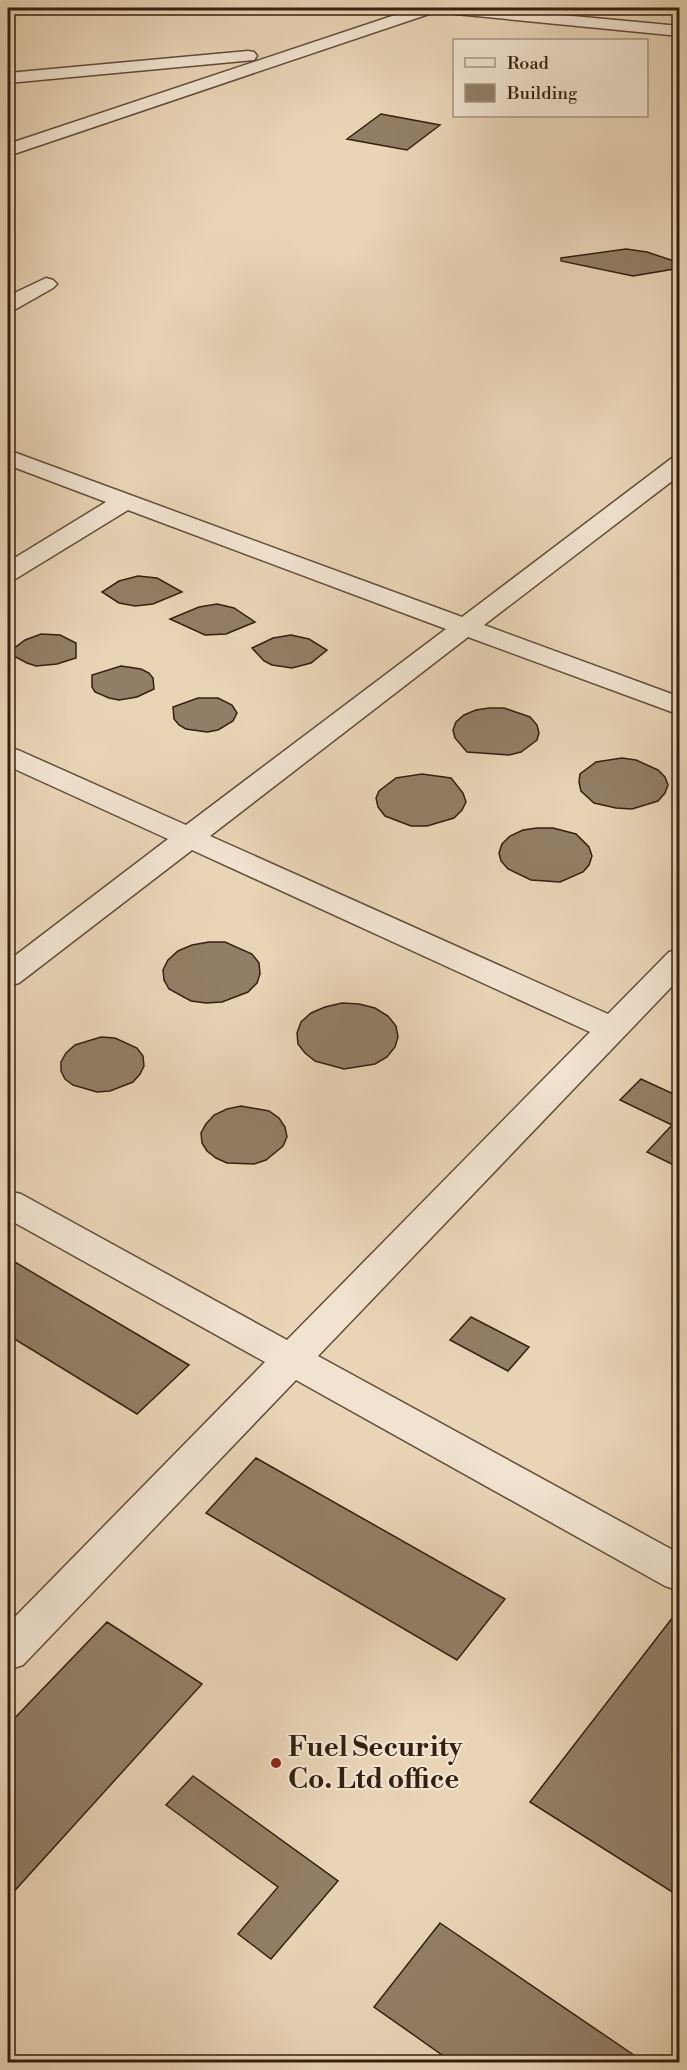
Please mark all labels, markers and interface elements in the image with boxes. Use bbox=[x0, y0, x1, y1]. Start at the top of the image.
legend bbox=[453, 39, 648, 117]
text: Road bbox=[507, 52, 550, 75]
text: Building bbox=[506, 82, 578, 105]
place label: Fuel Security Co. Ltd office bbox=[288, 1730, 464, 1797]
marker: Fuel Security Co. Ltd office bbox=[269, 1756, 283, 1770]

